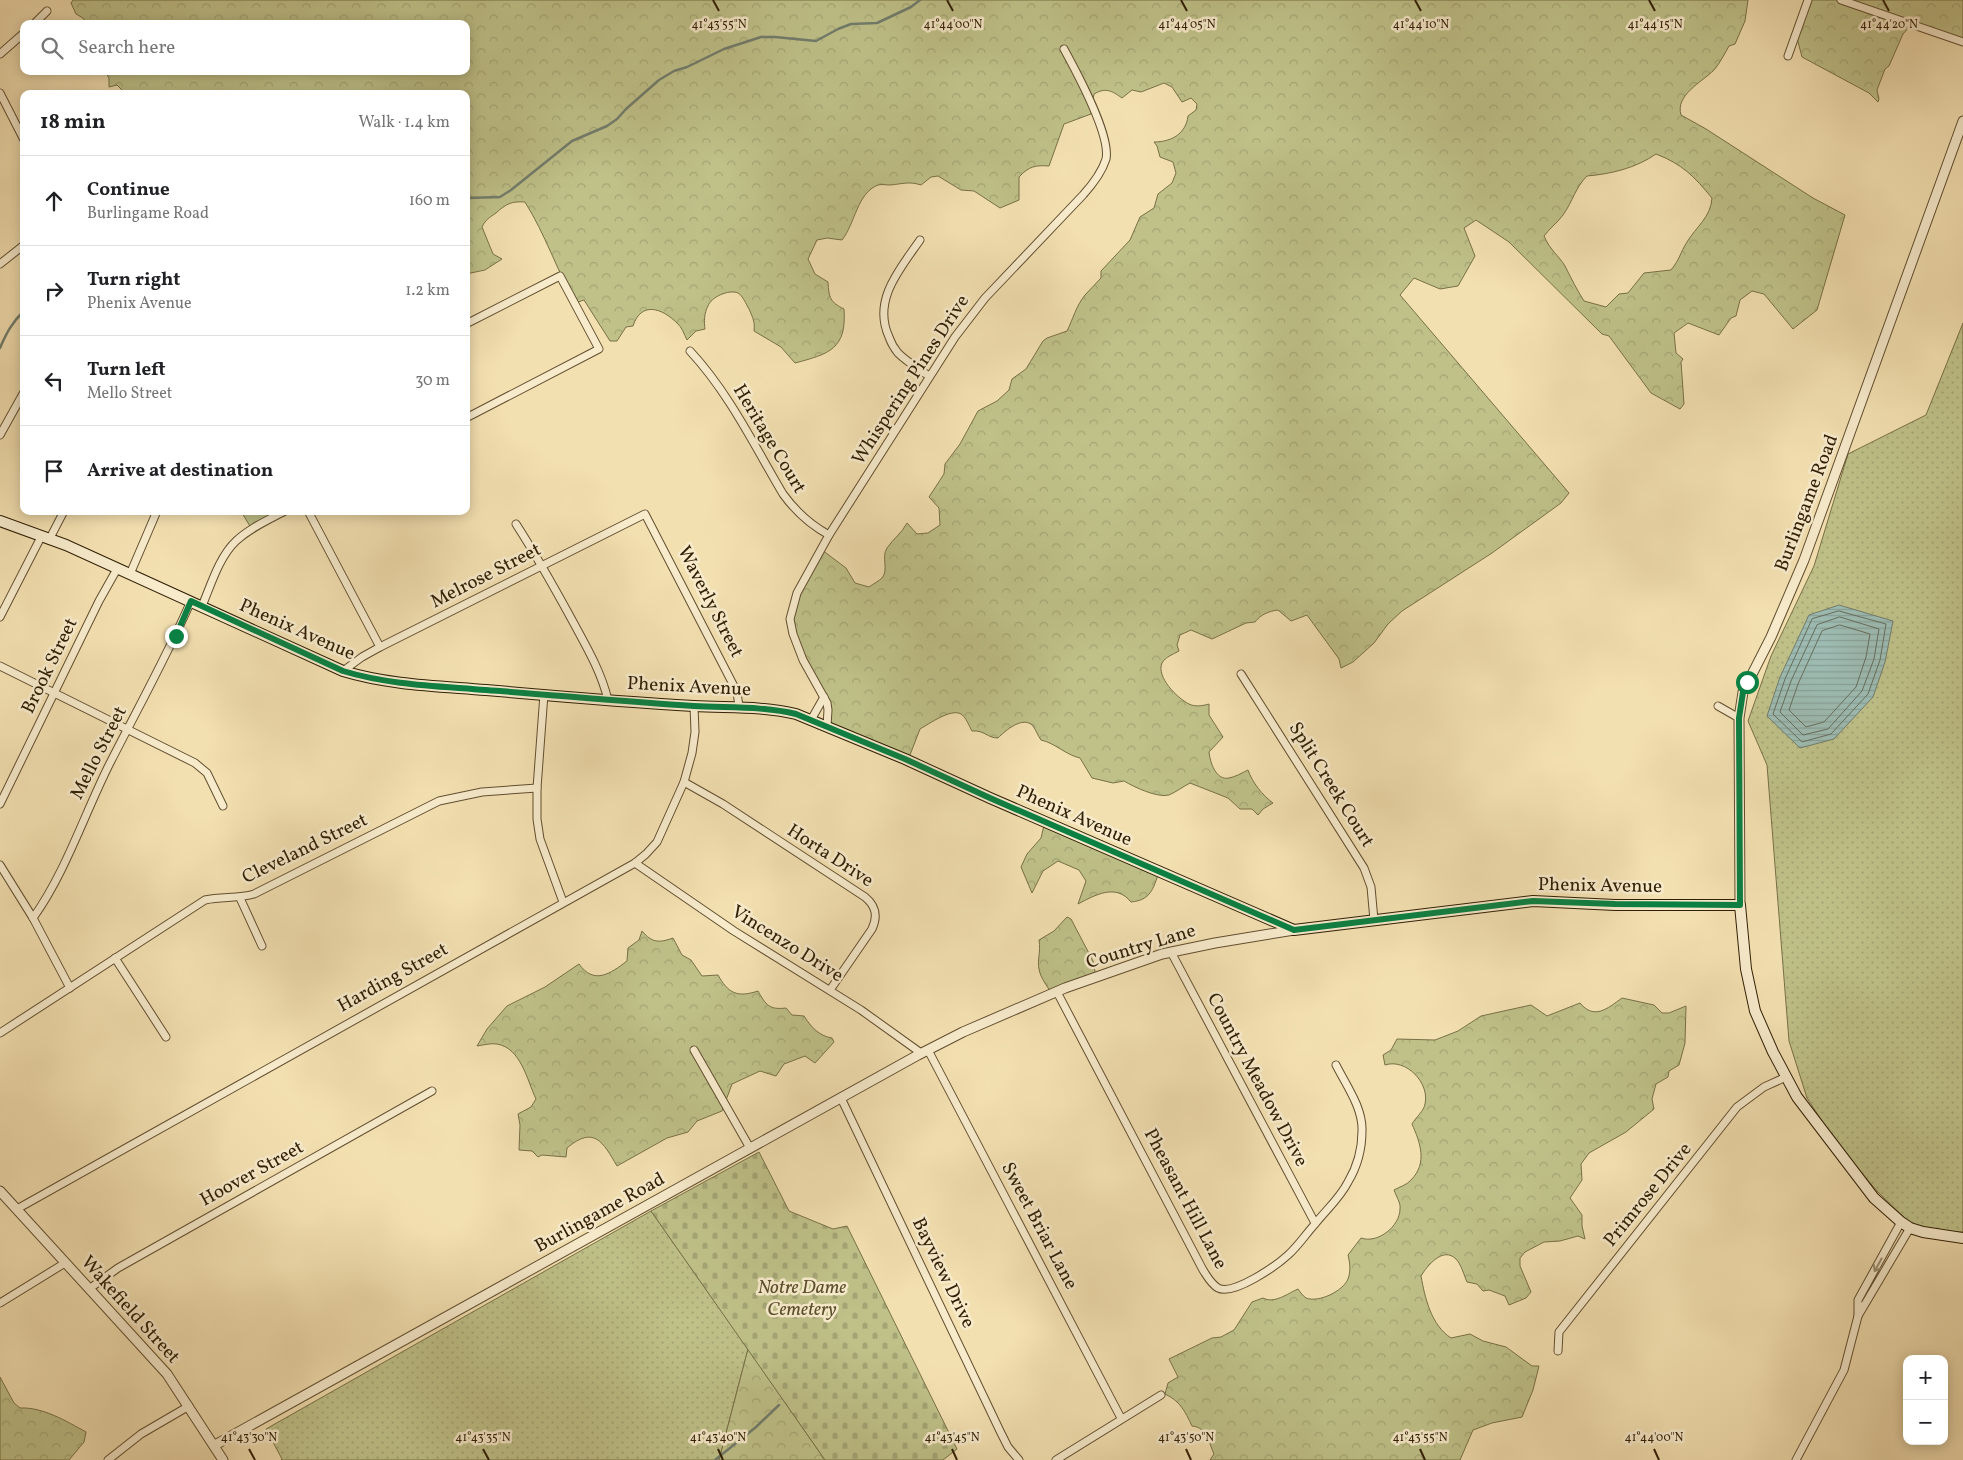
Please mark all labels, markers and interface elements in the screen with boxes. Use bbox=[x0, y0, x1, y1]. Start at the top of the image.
text: 41°43'55"N bbox=[691, 17, 747, 33]
text: 41°44'00"N bbox=[924, 17, 983, 33]
text: 41°44'05"N bbox=[1158, 17, 1216, 33]
text: 41°44'10"N bbox=[1393, 17, 1449, 33]
text: 41°44'15"N bbox=[1627, 17, 1683, 33]
text: 41°44'20"N bbox=[1860, 17, 1918, 33]
search box bbox=[20, 20, 470, 75]
icon: search bbox=[38, 34, 66, 62]
text: Search here bbox=[78, 35, 175, 61]
text: 18 min bbox=[40, 108, 106, 137]
text: Walk · 1.4 km bbox=[358, 112, 450, 134]
text: Continue bbox=[87, 177, 170, 203]
icon: ahead bbox=[40, 187, 68, 215]
text: 160 m bbox=[409, 190, 450, 212]
text: Burlingame Road bbox=[87, 203, 209, 225]
text: Turn right bbox=[87, 267, 180, 293]
icon: right bbox=[40, 277, 68, 305]
text: 1.2 km bbox=[405, 280, 450, 302]
street label: Whispering Pines Drive bbox=[846, 290, 976, 470]
text: Phenix Avenue bbox=[87, 293, 192, 315]
text: Turn left bbox=[87, 357, 166, 383]
icon: left bbox=[40, 367, 68, 395]
text: 30 m bbox=[415, 370, 450, 392]
street label: Heritage Court bbox=[726, 379, 812, 499]
text: Mello Street bbox=[87, 383, 172, 405]
street label: Burlingame Road bbox=[1769, 431, 1845, 575]
icon: arrive bbox=[40, 457, 68, 485]
text: Arrive at destination bbox=[87, 458, 273, 484]
street label: Melrose Street bbox=[426, 537, 546, 615]
street label: Waverly Street bbox=[671, 542, 750, 663]
street label: Phenix Avenue bbox=[235, 593, 359, 667]
street label: Brook Street bbox=[16, 613, 85, 718]
route end bbox=[165, 625, 188, 648]
street label: Phenix Avenue bbox=[626, 671, 752, 703]
route start bbox=[1736, 671, 1759, 694]
street label: Mello Street bbox=[64, 702, 134, 804]
street label: Split Creek Court bbox=[1282, 717, 1380, 853]
street label: Phenix Avenue bbox=[1012, 779, 1136, 853]
street label: Cleveland Street bbox=[238, 807, 372, 891]
street label: Horta Drive bbox=[782, 818, 878, 894]
street label: Phenix Avenue bbox=[1538, 872, 1662, 900]
street label: Vincenzo Drive bbox=[726, 899, 848, 989]
street label: Country Lane bbox=[1083, 918, 1199, 976]
street label: Harding Street bbox=[333, 937, 453, 1019]
street label: Country Meadow Drive bbox=[1200, 988, 1314, 1172]
street label: Pheasant Hill Lane bbox=[1137, 1124, 1233, 1274]
street label: Hoover Street bbox=[196, 1135, 309, 1213]
street label: Primrose Drive bbox=[1598, 1137, 1698, 1253]
street label: Sweet Briar Lane bbox=[994, 1158, 1084, 1294]
street label: Burlingame Road bbox=[530, 1166, 670, 1260]
street label: Bayview Drive bbox=[905, 1213, 981, 1333]
street label: Wakefield Street bbox=[74, 1250, 186, 1370]
one-way arrow bbox=[1872, 1257, 1882, 1271]
park label: Notre Dame Cemetery bbox=[758, 1275, 846, 1323]
map controls bbox=[1903, 1355, 1948, 1445]
button: + bbox=[1903, 1355, 1948, 1400]
button: − bbox=[1903, 1400, 1948, 1445]
text: 41°43'30"N bbox=[221, 1430, 277, 1446]
text: 41°43'35"N bbox=[455, 1430, 511, 1446]
text: 41°43'40"N bbox=[690, 1430, 746, 1446]
text: 41°43'45"N bbox=[924, 1430, 980, 1446]
text: 41°43'50"N bbox=[1158, 1430, 1214, 1446]
text: 41°43'55"N bbox=[1392, 1430, 1448, 1446]
text: 41°44'00"N bbox=[1625, 1430, 1684, 1446]

